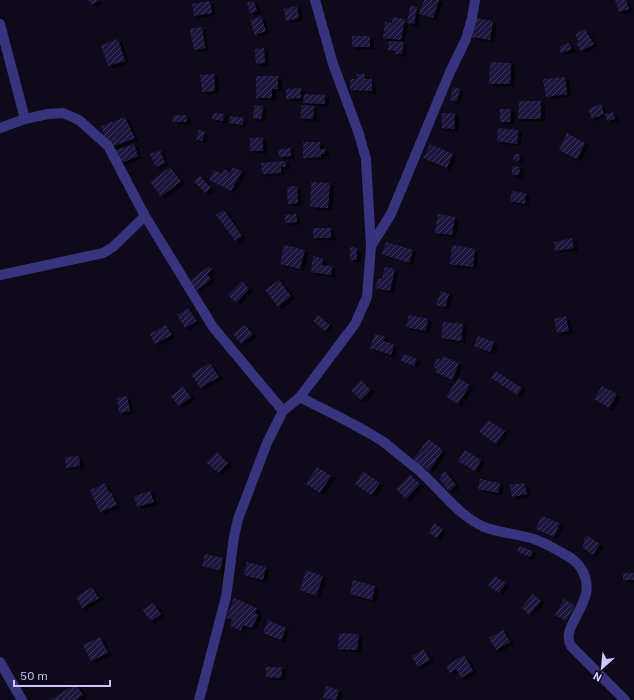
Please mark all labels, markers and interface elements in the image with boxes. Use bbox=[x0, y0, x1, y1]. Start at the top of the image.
north arrow bbox=[582, 648, 622, 688]
scale bar bbox=[14, 662, 110, 688]
text: 50 m bbox=[20, 668, 48, 683]
text: N bbox=[591, 669, 604, 685]

